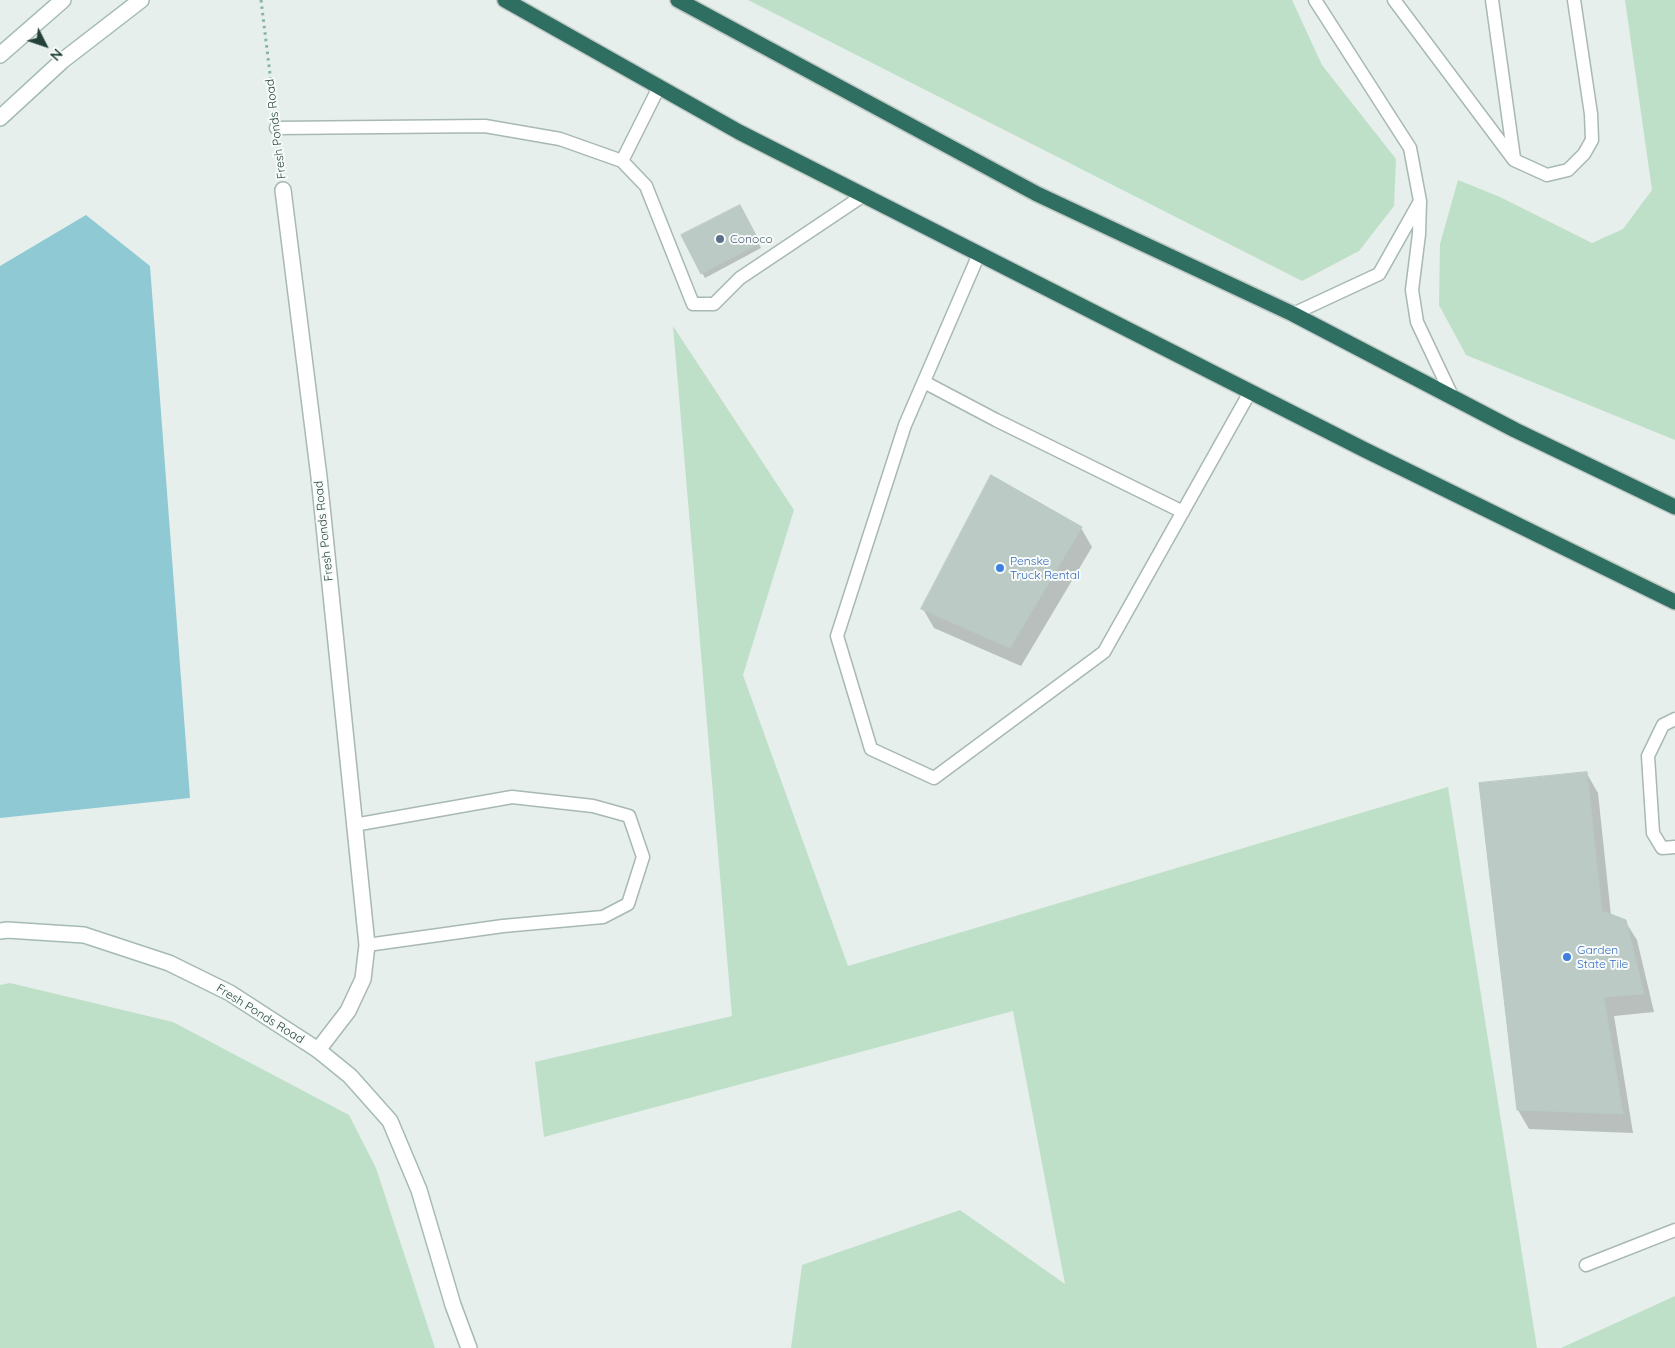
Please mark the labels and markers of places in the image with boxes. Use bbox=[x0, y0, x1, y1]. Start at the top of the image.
place label: Conoco bbox=[730, 232, 773, 246]
marker: Conoco bbox=[714, 233, 726, 245]
place label: Penske Truck Rental bbox=[1010, 554, 1080, 582]
marker: Penske Truck Rental bbox=[994, 562, 1006, 574]
place label: Garden State Tile bbox=[1577, 943, 1628, 971]
marker: Garden State Tile bbox=[1561, 951, 1573, 963]

